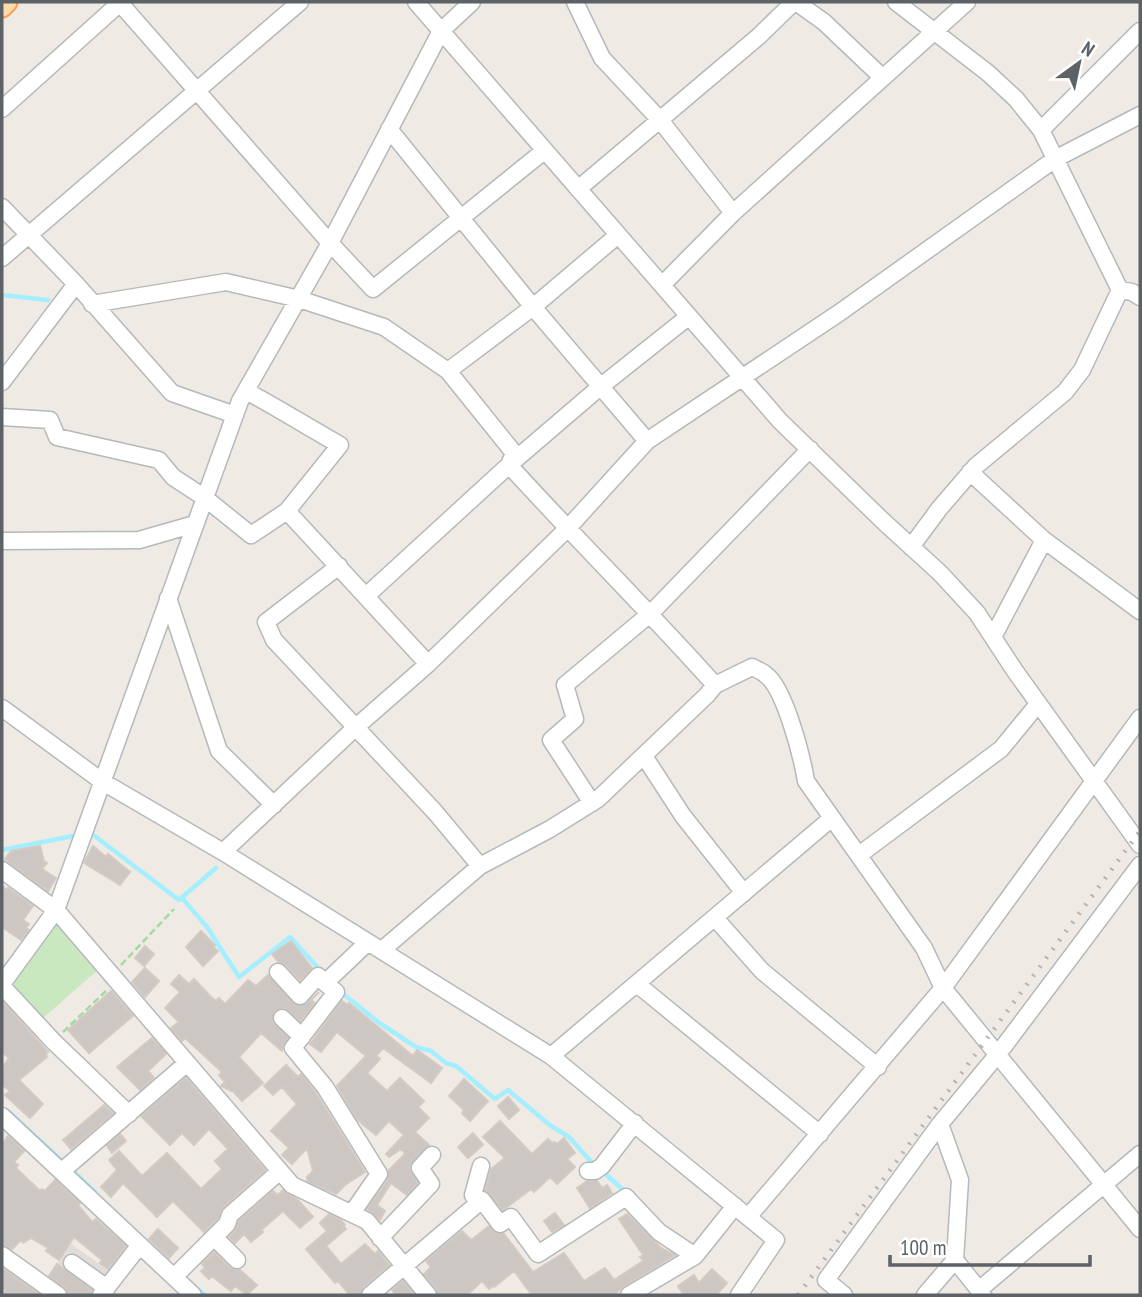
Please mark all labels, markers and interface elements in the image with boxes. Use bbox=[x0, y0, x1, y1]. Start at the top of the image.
north arrow bbox=[1044, 28, 1114, 98]
text: N bbox=[1077, 36, 1099, 62]
scale bar bbox=[890, 1224, 1090, 1268]
text: 100 m bbox=[900, 1234, 946, 1261]

